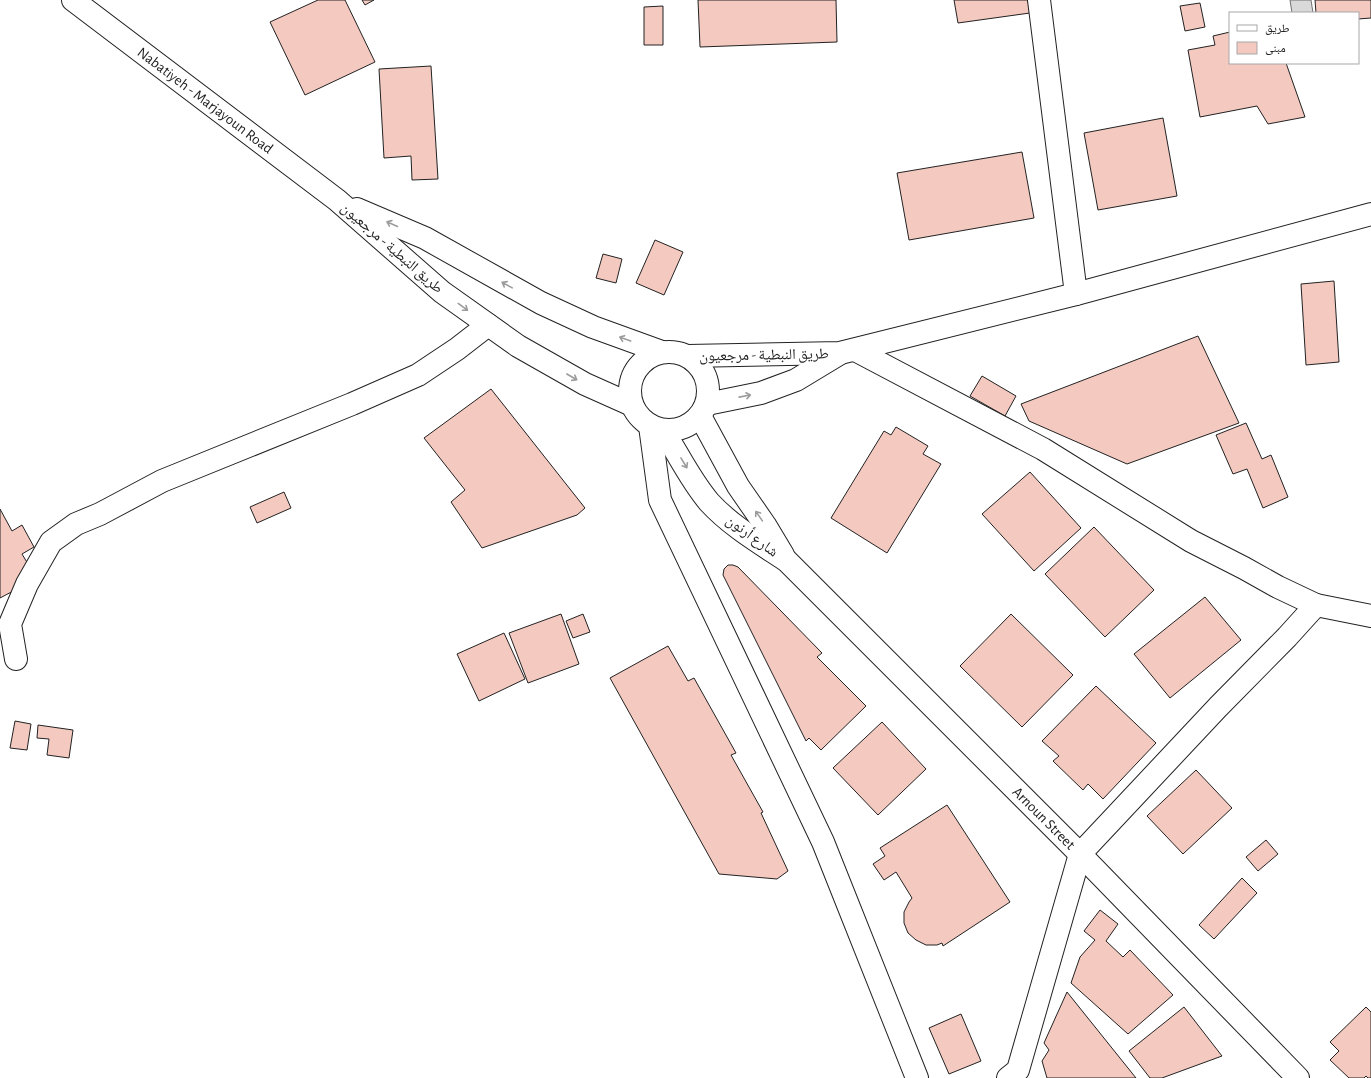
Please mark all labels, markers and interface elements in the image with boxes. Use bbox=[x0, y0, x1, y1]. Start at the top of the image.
legend bbox=[1229, 12, 1359, 64]
text: طريق bbox=[1265, 22, 1290, 35]
text: مبنى bbox=[1265, 42, 1286, 55]
street label: Nabatiyeh - Marjayoun Road bbox=[135, 44, 276, 156]
street label: طريق النبطية - مرجعيون bbox=[337, 200, 446, 298]
one-way arrow bbox=[387, 220, 399, 227]
one-way arrow bbox=[501, 280, 513, 288]
one-way arrow bbox=[457, 303, 468, 311]
one-way arrow bbox=[619, 335, 632, 342]
street label: طريق النبطية - مرجعيون bbox=[699, 346, 829, 366]
one-way arrow bbox=[566, 373, 578, 381]
one-way arrow bbox=[738, 392, 751, 400]
one-way arrow bbox=[680, 457, 688, 469]
street label: شارع أرنون bbox=[722, 511, 782, 561]
one-way arrow bbox=[755, 511, 763, 522]
street label: Arnoun Street bbox=[1010, 784, 1078, 852]

